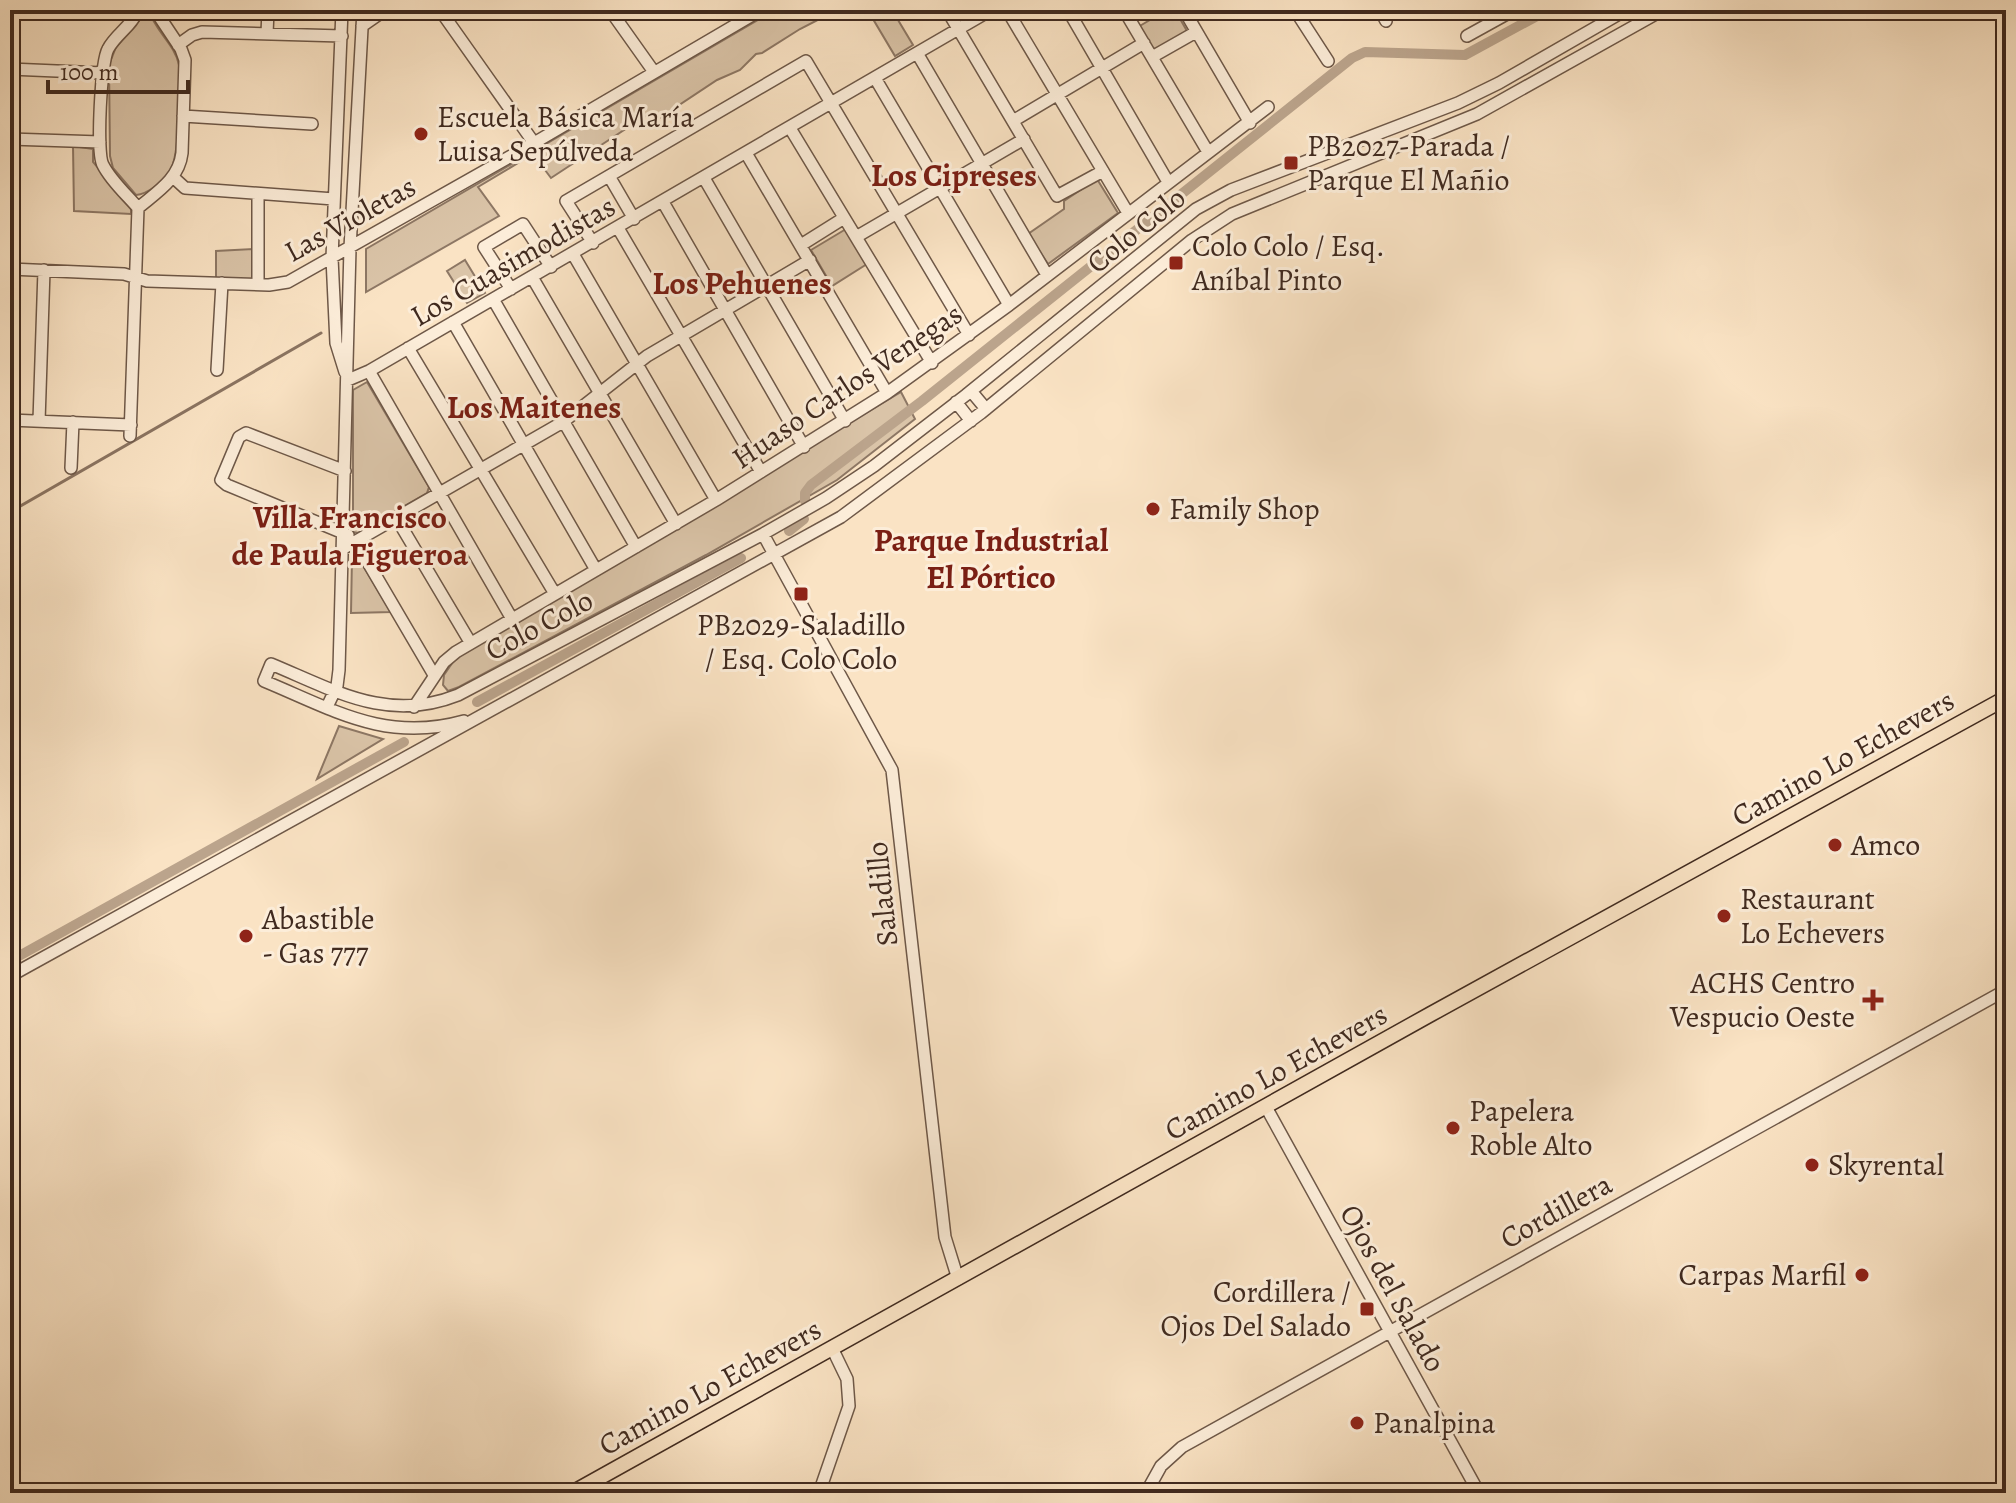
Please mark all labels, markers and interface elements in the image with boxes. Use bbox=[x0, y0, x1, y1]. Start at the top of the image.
scale bar bbox=[48, 44, 188, 94]
text: 100 m bbox=[60, 56, 119, 88]
place label: Escuela Básica María Luisa Sepúlveda bbox=[437, 97, 694, 171]
marker: Escuela Básica María Luisa Sepúlveda bbox=[412, 125, 430, 143]
place label: PB2027-Parada / Parque El Mañio bbox=[1307, 126, 1510, 200]
district label: Los Cipreses bbox=[871, 153, 1037, 197]
marker: PB2027-Parada / Parque El Mañio bbox=[1282, 154, 1300, 172]
street label: Las Violetas bbox=[277, 167, 423, 271]
street label: Colo Colo bbox=[1078, 178, 1194, 282]
street label: Los Cuasimodistas bbox=[403, 186, 623, 336]
place label: Colo Colo / Esq. Aníbal Pinto bbox=[1191, 226, 1385, 300]
marker: Colo Colo / Esq. Aníbal Pinto bbox=[1167, 254, 1185, 272]
district label: Los Pehuenes bbox=[652, 261, 832, 305]
street label: Huaso Carlos Venegas bbox=[724, 294, 970, 478]
district label: Los Maitenes bbox=[447, 385, 621, 429]
place label: Family Shop bbox=[1169, 489, 1320, 529]
district label: Villa Francisco de Paula Figueroa bbox=[232, 495, 469, 576]
marker: Family Shop bbox=[1144, 500, 1162, 518]
district label: Parque Industrial El Pórtico bbox=[874, 518, 1109, 599]
street label: Colo Colo bbox=[478, 580, 600, 670]
marker: PB2029-Saladillo / Esq. Colo Colo bbox=[792, 585, 810, 603]
place label: PB2029-Saladillo / Esq. Colo Colo bbox=[697, 605, 905, 679]
street label: Camino Lo Echevers bbox=[1725, 680, 1961, 836]
place label: Amco bbox=[1850, 825, 1920, 865]
marker: Amco bbox=[1826, 836, 1844, 854]
street label: Saladillo bbox=[857, 840, 907, 948]
place label: Restaurant Lo Echevers bbox=[1740, 879, 1885, 953]
place label: Abastible - Gas 777 bbox=[261, 899, 375, 973]
marker: Restaurant Lo Echevers bbox=[1715, 907, 1733, 925]
marker: Abastible - Gas 777 bbox=[237, 927, 255, 945]
place label: ACHS Centro Vespucio Oeste bbox=[1669, 963, 1855, 1037]
marker: ACHS Centro Vespucio Oeste bbox=[1862, 989, 1884, 1011]
street label: Camino Lo Echevers bbox=[1158, 994, 1394, 1150]
place label: Papelera Roble Alto bbox=[1469, 1091, 1592, 1165]
marker: Papelera Roble Alto bbox=[1444, 1119, 1462, 1137]
place label: Skyrental bbox=[1828, 1145, 1944, 1185]
marker: Skyrental bbox=[1803, 1156, 1821, 1174]
street label: Cordillera bbox=[1493, 1164, 1619, 1258]
street label: Ojos del Salado bbox=[1331, 1197, 1455, 1379]
place label: Carpas Marfil bbox=[1678, 1255, 1846, 1295]
marker: Carpas Marfil bbox=[1853, 1266, 1871, 1284]
place label: Cordillera / Ojos Del Salado bbox=[1160, 1272, 1351, 1346]
marker: Cordillera / Ojos Del Salado bbox=[1358, 1300, 1376, 1318]
street label: Camino Lo Echevers bbox=[592, 1309, 828, 1465]
place label: Panalpina bbox=[1373, 1403, 1495, 1443]
marker: Panalpina bbox=[1348, 1414, 1366, 1432]

